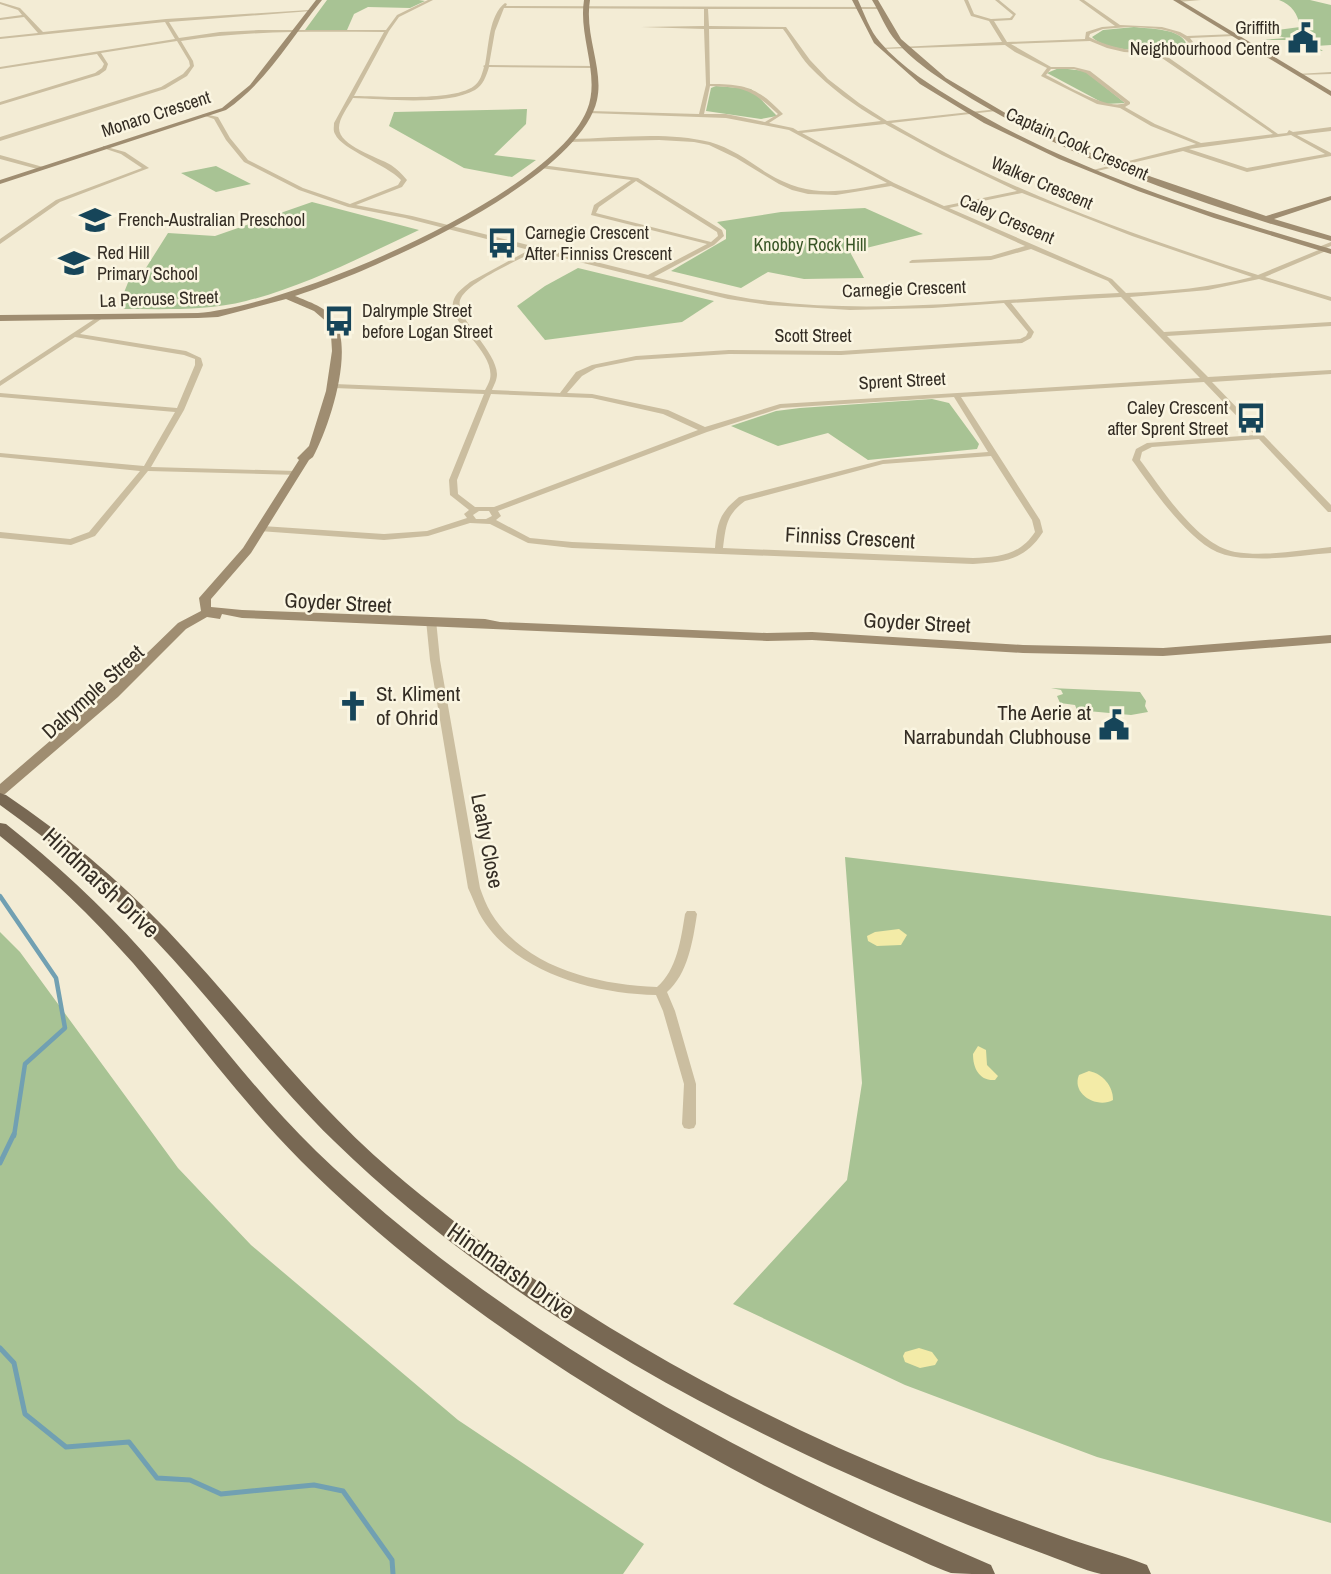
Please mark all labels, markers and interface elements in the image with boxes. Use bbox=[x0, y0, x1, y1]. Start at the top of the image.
place label: Griffith Neighbourhood Centre bbox=[1130, 15, 1280, 61]
public building icon: Griffith Neighbourhood Centre bbox=[1286, 21, 1320, 55]
street label: Monaro Crescent bbox=[98, 84, 214, 143]
street label: Captain Cook Crescent bbox=[1002, 101, 1152, 186]
street label: Walker Crescent bbox=[987, 150, 1097, 215]
street label: Caley Crescent bbox=[956, 187, 1059, 250]
school or university icon: French-Australian Preschool bbox=[78, 203, 112, 237]
place label: French-Australian Preschool bbox=[118, 207, 305, 232]
place label: Carnegie Crescent After Finniss Crescent bbox=[524, 220, 672, 266]
bus stop icon: Carnegie Crescent After Finniss Crescent bbox=[485, 226, 519, 260]
park label: Knobby Rock Hill bbox=[753, 232, 867, 257]
place label: Red Hill Primary School bbox=[97, 240, 198, 286]
school or university icon: Red Hill Primary School bbox=[57, 246, 91, 280]
street label: Carnegie Crescent bbox=[842, 274, 966, 303]
street label: La Perouse Street bbox=[99, 284, 219, 313]
place label: Dalrymple Street before Logan Street bbox=[362, 298, 492, 344]
bus stop icon: Dalrymple Street before Logan Street bbox=[322, 304, 356, 338]
street label: Scott Street bbox=[774, 323, 852, 348]
street label: Sprent Street bbox=[858, 366, 946, 395]
place label: Caley Crescent after Sprent Street bbox=[1107, 395, 1228, 441]
bus stop icon: Caley Crescent after Sprent Street bbox=[1234, 401, 1268, 435]
street label: Finniss Crescent bbox=[784, 520, 916, 555]
street label: Goyder Street bbox=[284, 585, 393, 620]
street label: Goyder Street bbox=[863, 605, 972, 640]
street label: Dalrymple Street bbox=[35, 638, 150, 745]
place label: St. Kliment of Ohrid bbox=[376, 679, 460, 732]
church icon: St. Kliment of Ohrid bbox=[336, 689, 370, 723]
place label: The Aerie at Narrabundah Clubhouse bbox=[903, 698, 1091, 751]
public building icon: The Aerie at Narrabundah Clubhouse bbox=[1097, 708, 1131, 742]
street label: Leahy Close bbox=[464, 791, 511, 891]
street label: Hindmarsh Drive bbox=[36, 820, 167, 945]
street label: Hindmarsh Drive bbox=[441, 1214, 582, 1326]

